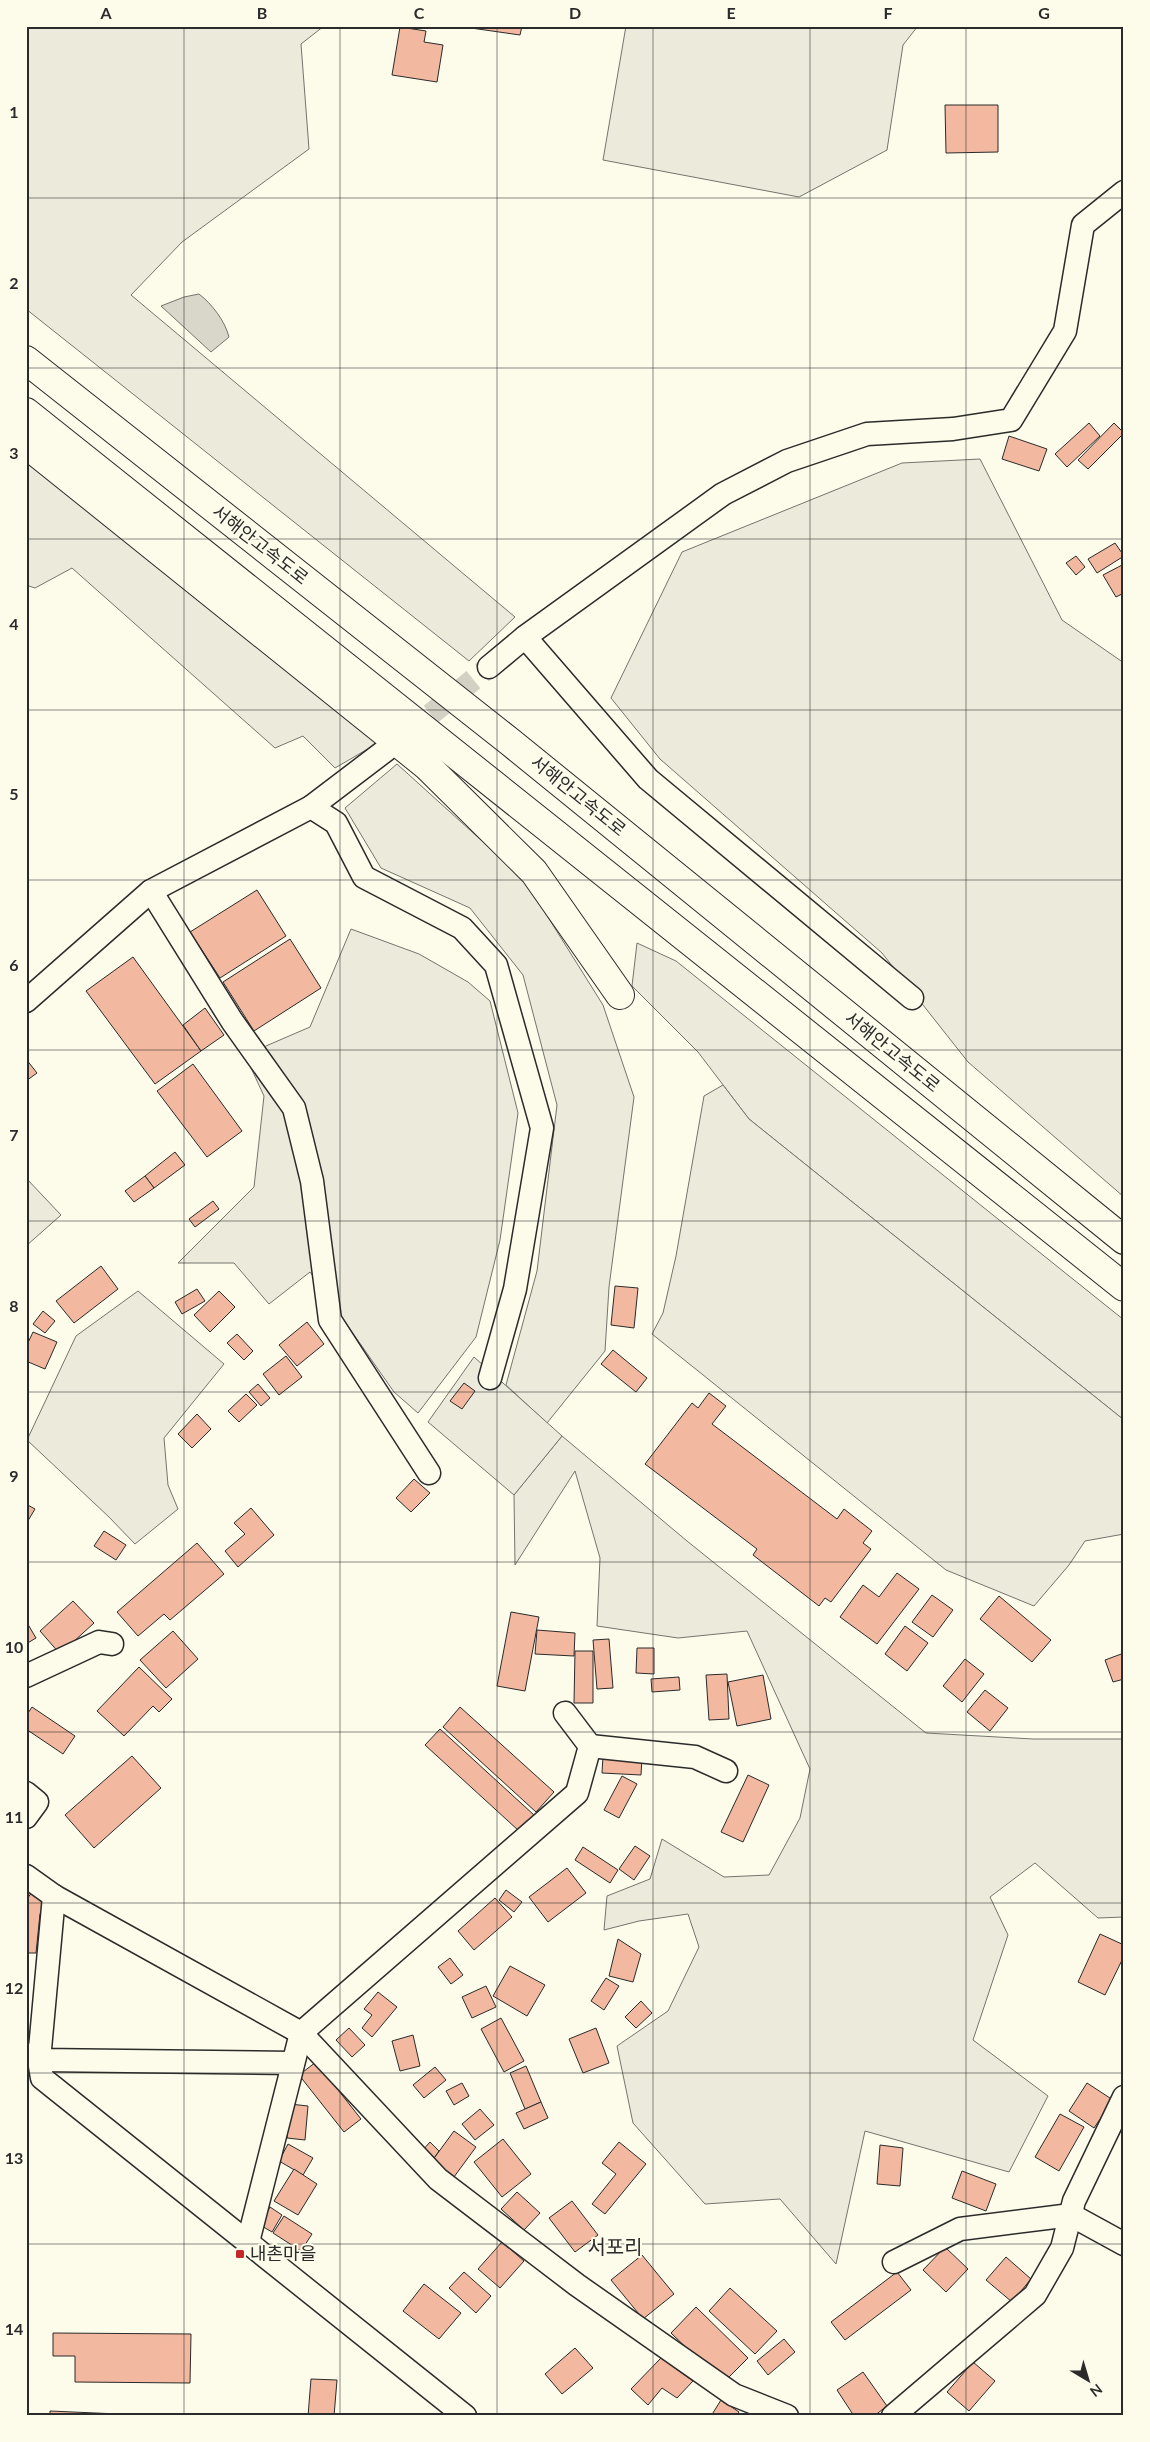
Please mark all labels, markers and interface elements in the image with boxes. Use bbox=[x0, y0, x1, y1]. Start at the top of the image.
text: A bbox=[99, 3, 112, 22]
text: B bbox=[257, 3, 267, 22]
text: C bbox=[414, 3, 425, 22]
text: D bbox=[569, 3, 581, 22]
text: E bbox=[726, 3, 736, 22]
text: F bbox=[883, 3, 893, 22]
text: G bbox=[1038, 3, 1050, 22]
text: 1 bbox=[9, 102, 19, 121]
text: 2 bbox=[9, 273, 19, 292]
text: 3 bbox=[9, 443, 19, 462]
street label: 서해안고속도로 bbox=[208, 500, 313, 589]
text: 4 bbox=[9, 614, 19, 633]
street label: 서해안고속도로 bbox=[527, 750, 631, 840]
text: 5 bbox=[9, 784, 19, 803]
text: 6 bbox=[9, 955, 19, 974]
street label: 서해안고속도로 bbox=[841, 1006, 945, 1096]
text: 7 bbox=[9, 1125, 19, 1144]
text: 8 bbox=[9, 1296, 19, 1315]
text: 9 bbox=[9, 1466, 19, 1485]
text: 10 bbox=[5, 1637, 23, 1656]
text: 11 bbox=[5, 1807, 23, 1826]
text: 12 bbox=[5, 1978, 23, 1997]
text: 13 bbox=[5, 2148, 23, 2167]
district label: 서포리 bbox=[587, 2234, 643, 2258]
place label: 내촌마을 bbox=[250, 2242, 316, 2264]
marker: 내촌마을 bbox=[234, 2248, 246, 2260]
text: 14 bbox=[5, 2319, 23, 2338]
north arrow bbox=[1062, 2354, 1112, 2404]
text: N bbox=[1087, 2381, 1106, 2401]

